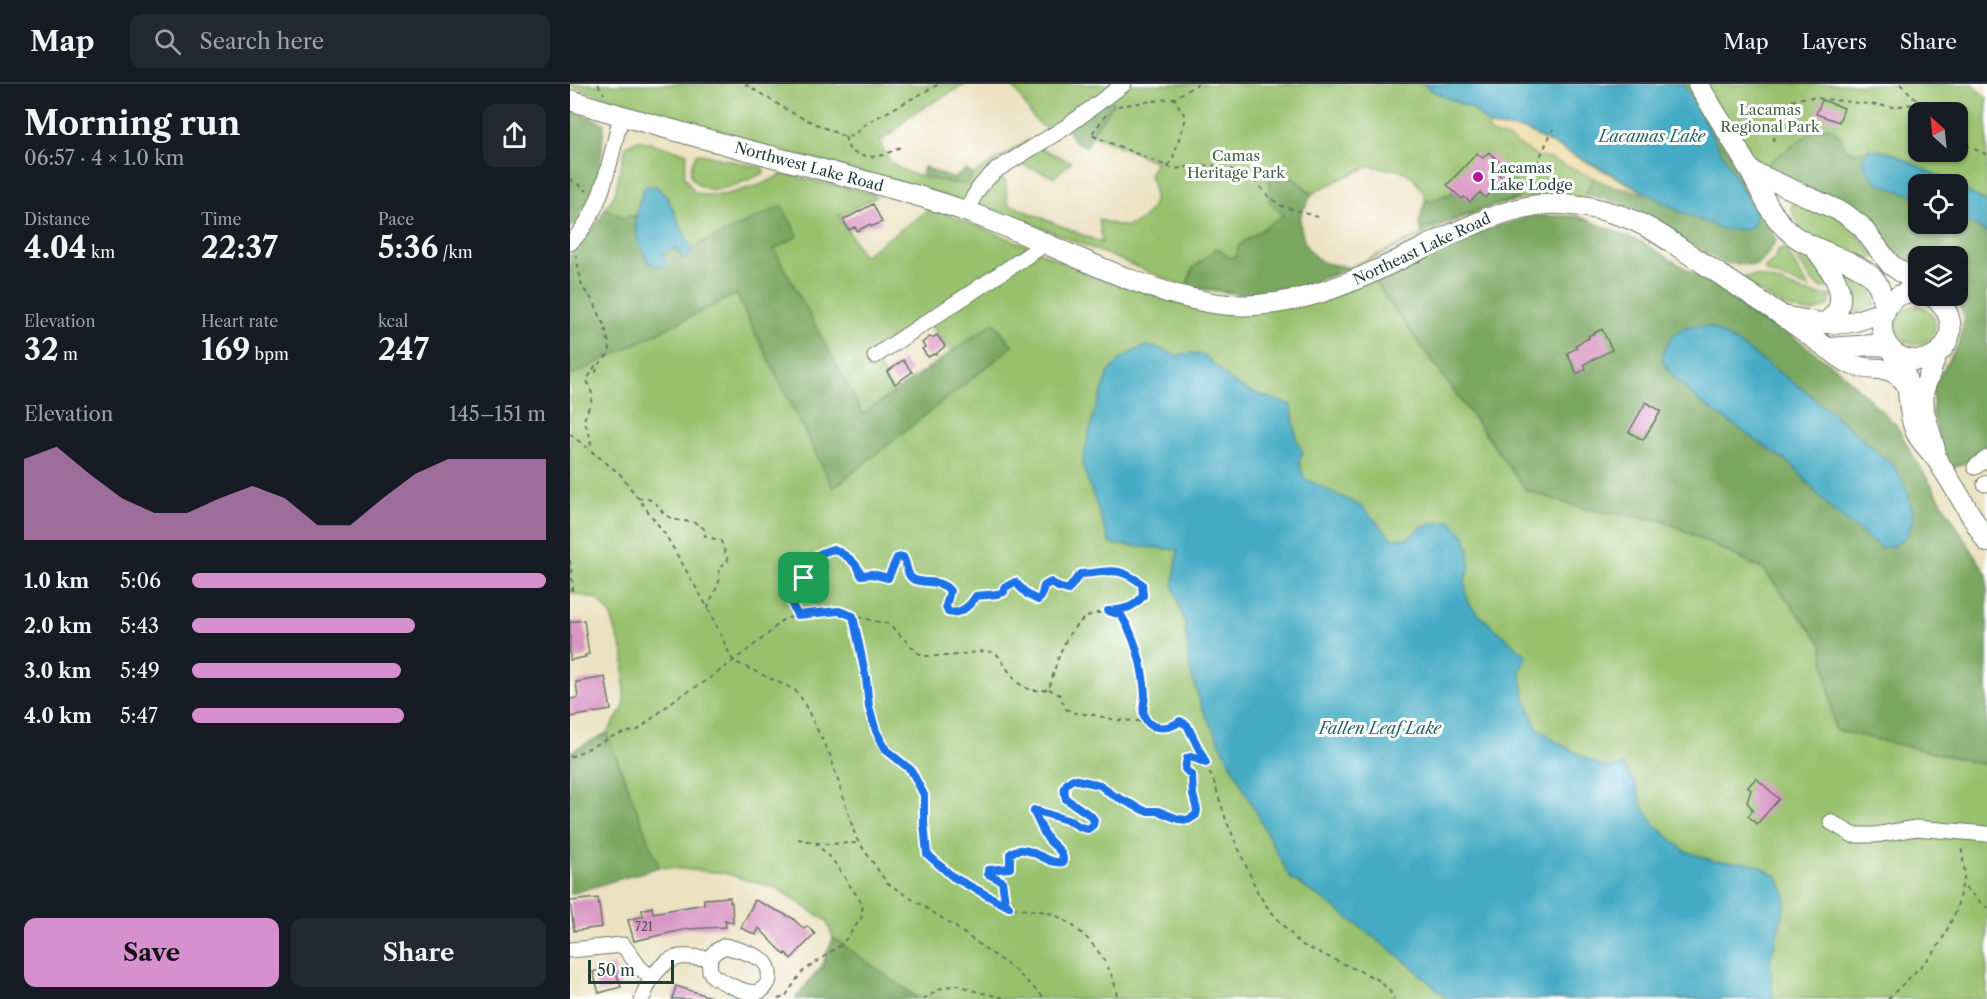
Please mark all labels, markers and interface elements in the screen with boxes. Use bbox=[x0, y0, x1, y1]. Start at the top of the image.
search box bbox=[130, 14, 550, 68]
text: Map bbox=[30, 24, 94, 58]
icon: search bbox=[151, 25, 184, 58]
text: Search here bbox=[199, 28, 324, 55]
text: Map bbox=[1724, 29, 1769, 54]
text: Layers bbox=[1802, 29, 1867, 54]
text: Share bbox=[1900, 29, 1957, 54]
park label: Lacamas Regional Park bbox=[1720, 100, 1821, 136]
north arrow bbox=[1908, 102, 1968, 162]
map controls bbox=[1908, 102, 1968, 306]
text: Morning run bbox=[24, 103, 240, 144]
button: share bbox=[483, 104, 546, 167]
water label: Lacamas Lake bbox=[1597, 126, 1706, 146]
street label: Northwest Lake Road bbox=[733, 138, 886, 196]
text: 06:57 · 4 × 1.0 km bbox=[24, 146, 184, 170]
park label: Camas Heritage Park bbox=[1187, 146, 1286, 182]
place label: Lacamas Lake Lodge bbox=[1490, 158, 1573, 194]
marker: Lacamas Lake Lodge bbox=[1471, 170, 1485, 184]
button: locate bbox=[1908, 174, 1968, 234]
street label: Northeast Lake Road bbox=[1350, 208, 1494, 289]
text: Distance bbox=[24, 209, 90, 229]
text: Time bbox=[201, 209, 241, 229]
text: Pace bbox=[378, 209, 414, 229]
text: 4.04 bbox=[24, 229, 87, 266]
text: 22:37 bbox=[201, 229, 278, 266]
text: 5:36 bbox=[378, 229, 438, 266]
text: km bbox=[87, 242, 115, 262]
text: /km bbox=[438, 242, 473, 262]
button: layers bbox=[1908, 246, 1968, 306]
text: Elevation bbox=[24, 311, 95, 331]
text: Heart rate bbox=[201, 311, 278, 331]
text: kcal bbox=[378, 311, 408, 331]
text: 32 bbox=[24, 331, 59, 368]
text: 169 bbox=[201, 331, 250, 368]
text: 247 bbox=[378, 331, 429, 368]
text: m bbox=[59, 344, 78, 364]
text: bpm bbox=[250, 344, 289, 364]
text: Elevation bbox=[24, 402, 113, 426]
text: 145–151 m bbox=[449, 402, 546, 426]
pin bbox=[778, 552, 829, 603]
icon: arrive bbox=[787, 561, 820, 594]
text: 1.0 km bbox=[24, 569, 89, 593]
text: 5:06 bbox=[120, 569, 161, 593]
text: 2.0 km bbox=[24, 614, 92, 638]
text: 5:43 bbox=[120, 614, 159, 638]
text: 3.0 km bbox=[24, 659, 91, 683]
text: 5:49 bbox=[120, 659, 160, 683]
text: 4.0 km bbox=[24, 704, 92, 728]
text: 5:47 bbox=[120, 704, 158, 728]
water label: Fallen Leaf Lake bbox=[1317, 718, 1442, 738]
button: Save bbox=[24, 918, 279, 987]
button: Share bbox=[291, 918, 546, 987]
house number: 721 bbox=[635, 919, 653, 934]
scale bar bbox=[588, 957, 674, 984]
text: 50 m bbox=[597, 960, 635, 980]

